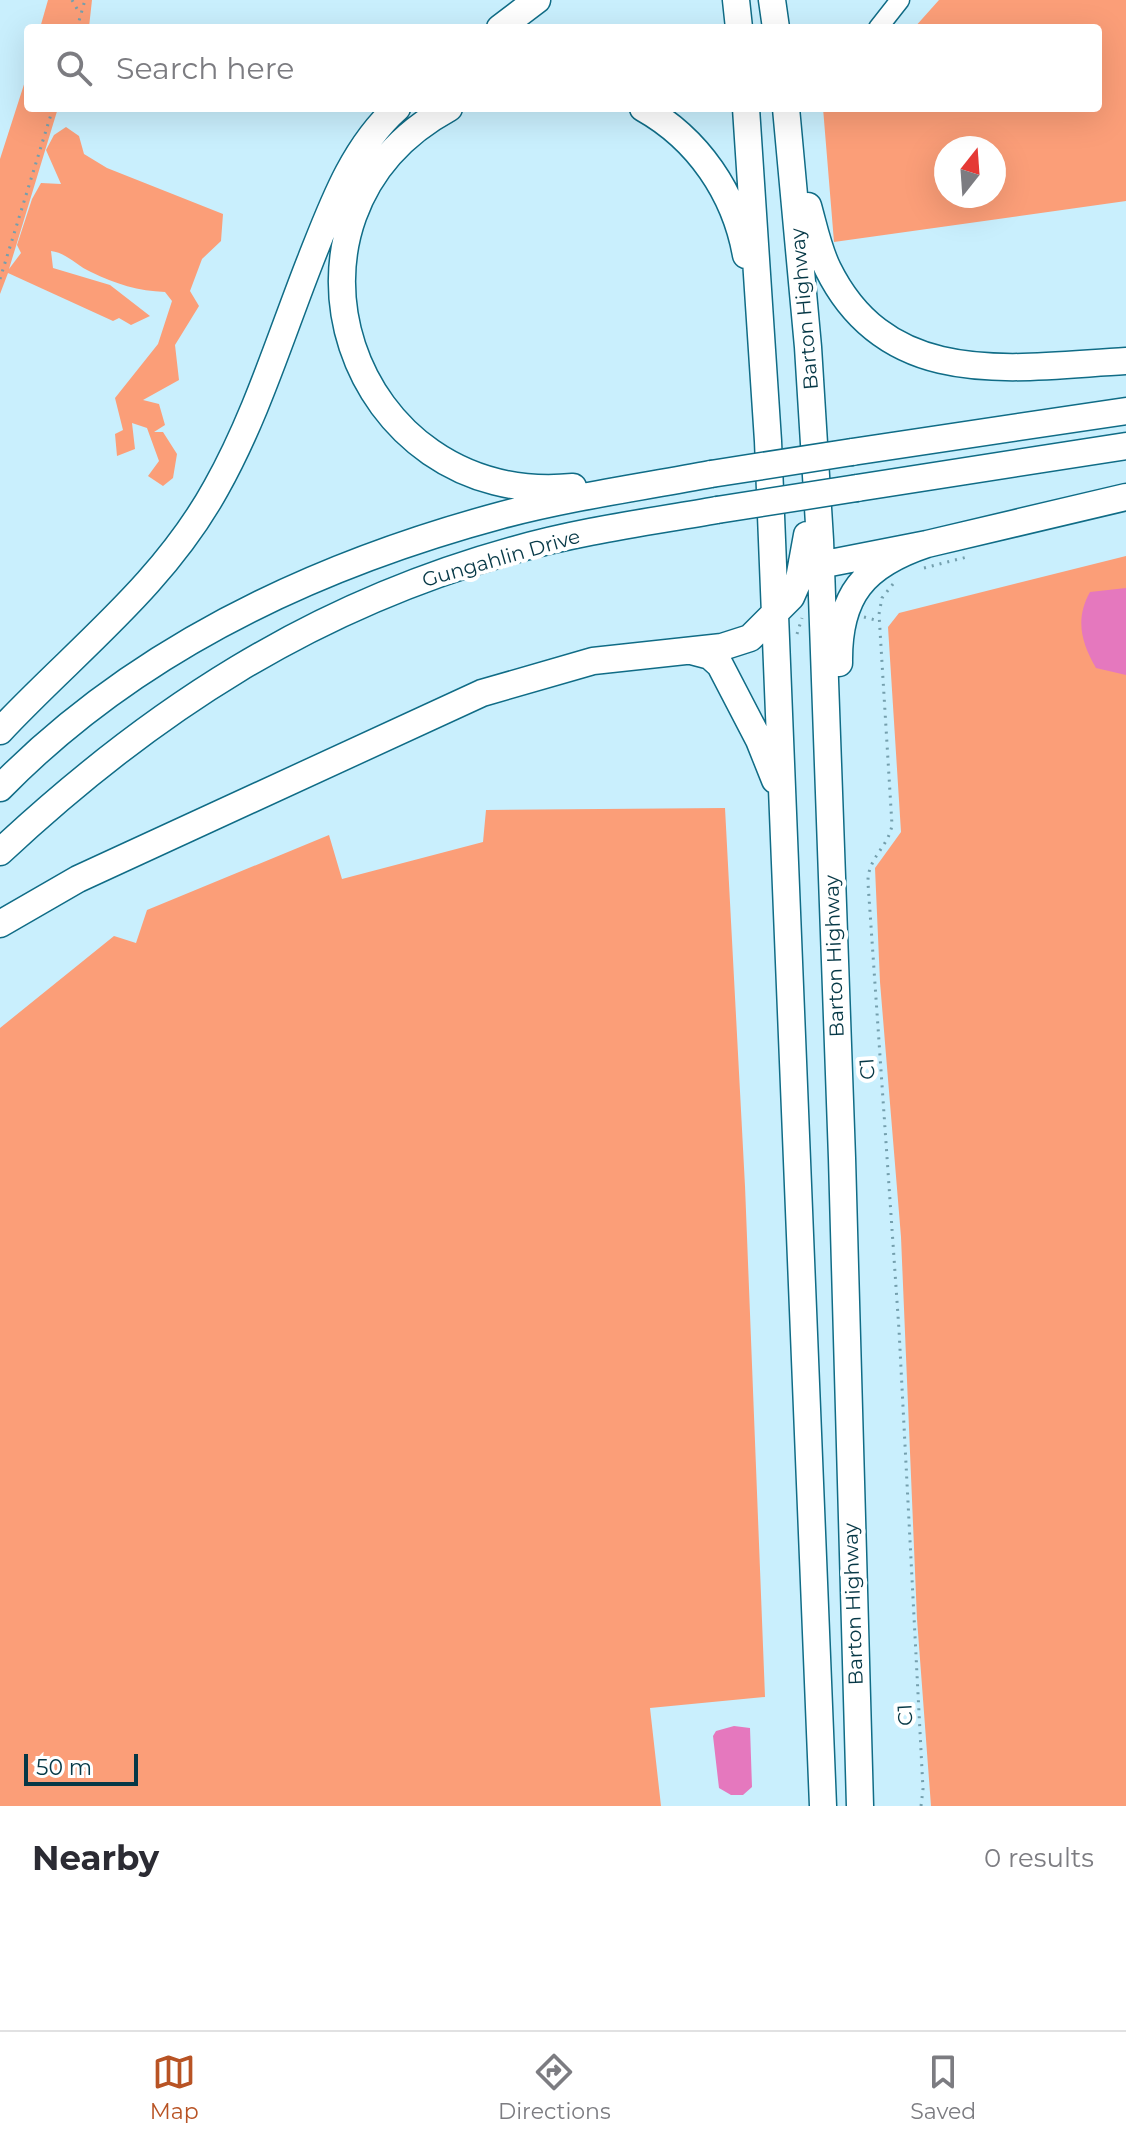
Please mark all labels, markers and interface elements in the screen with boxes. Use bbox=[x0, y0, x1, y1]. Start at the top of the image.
search box bbox=[24, 24, 1102, 112]
icon: search bbox=[52, 46, 96, 90]
text: Search here bbox=[116, 50, 294, 87]
north arrow bbox=[934, 136, 1006, 208]
street label: Barton Highway bbox=[785, 227, 823, 391]
street label: Gungahlin Drive bbox=[419, 524, 583, 592]
street label: Barton Highway bbox=[819, 874, 849, 1038]
street label: C1 bbox=[854, 1057, 880, 1081]
street label: Barton Highway bbox=[838, 1522, 868, 1686]
street label: C1 bbox=[892, 1704, 918, 1726]
scale bar bbox=[24, 1750, 138, 1786]
text: 50 m bbox=[36, 1754, 92, 1781]
text: Nearby bbox=[32, 1837, 159, 1879]
text: 0 results bbox=[984, 1842, 1094, 1874]
tab: Map bbox=[150, 2050, 199, 2125]
tab: Directions bbox=[498, 2050, 611, 2125]
tab: Saved bbox=[910, 2050, 976, 2125]

